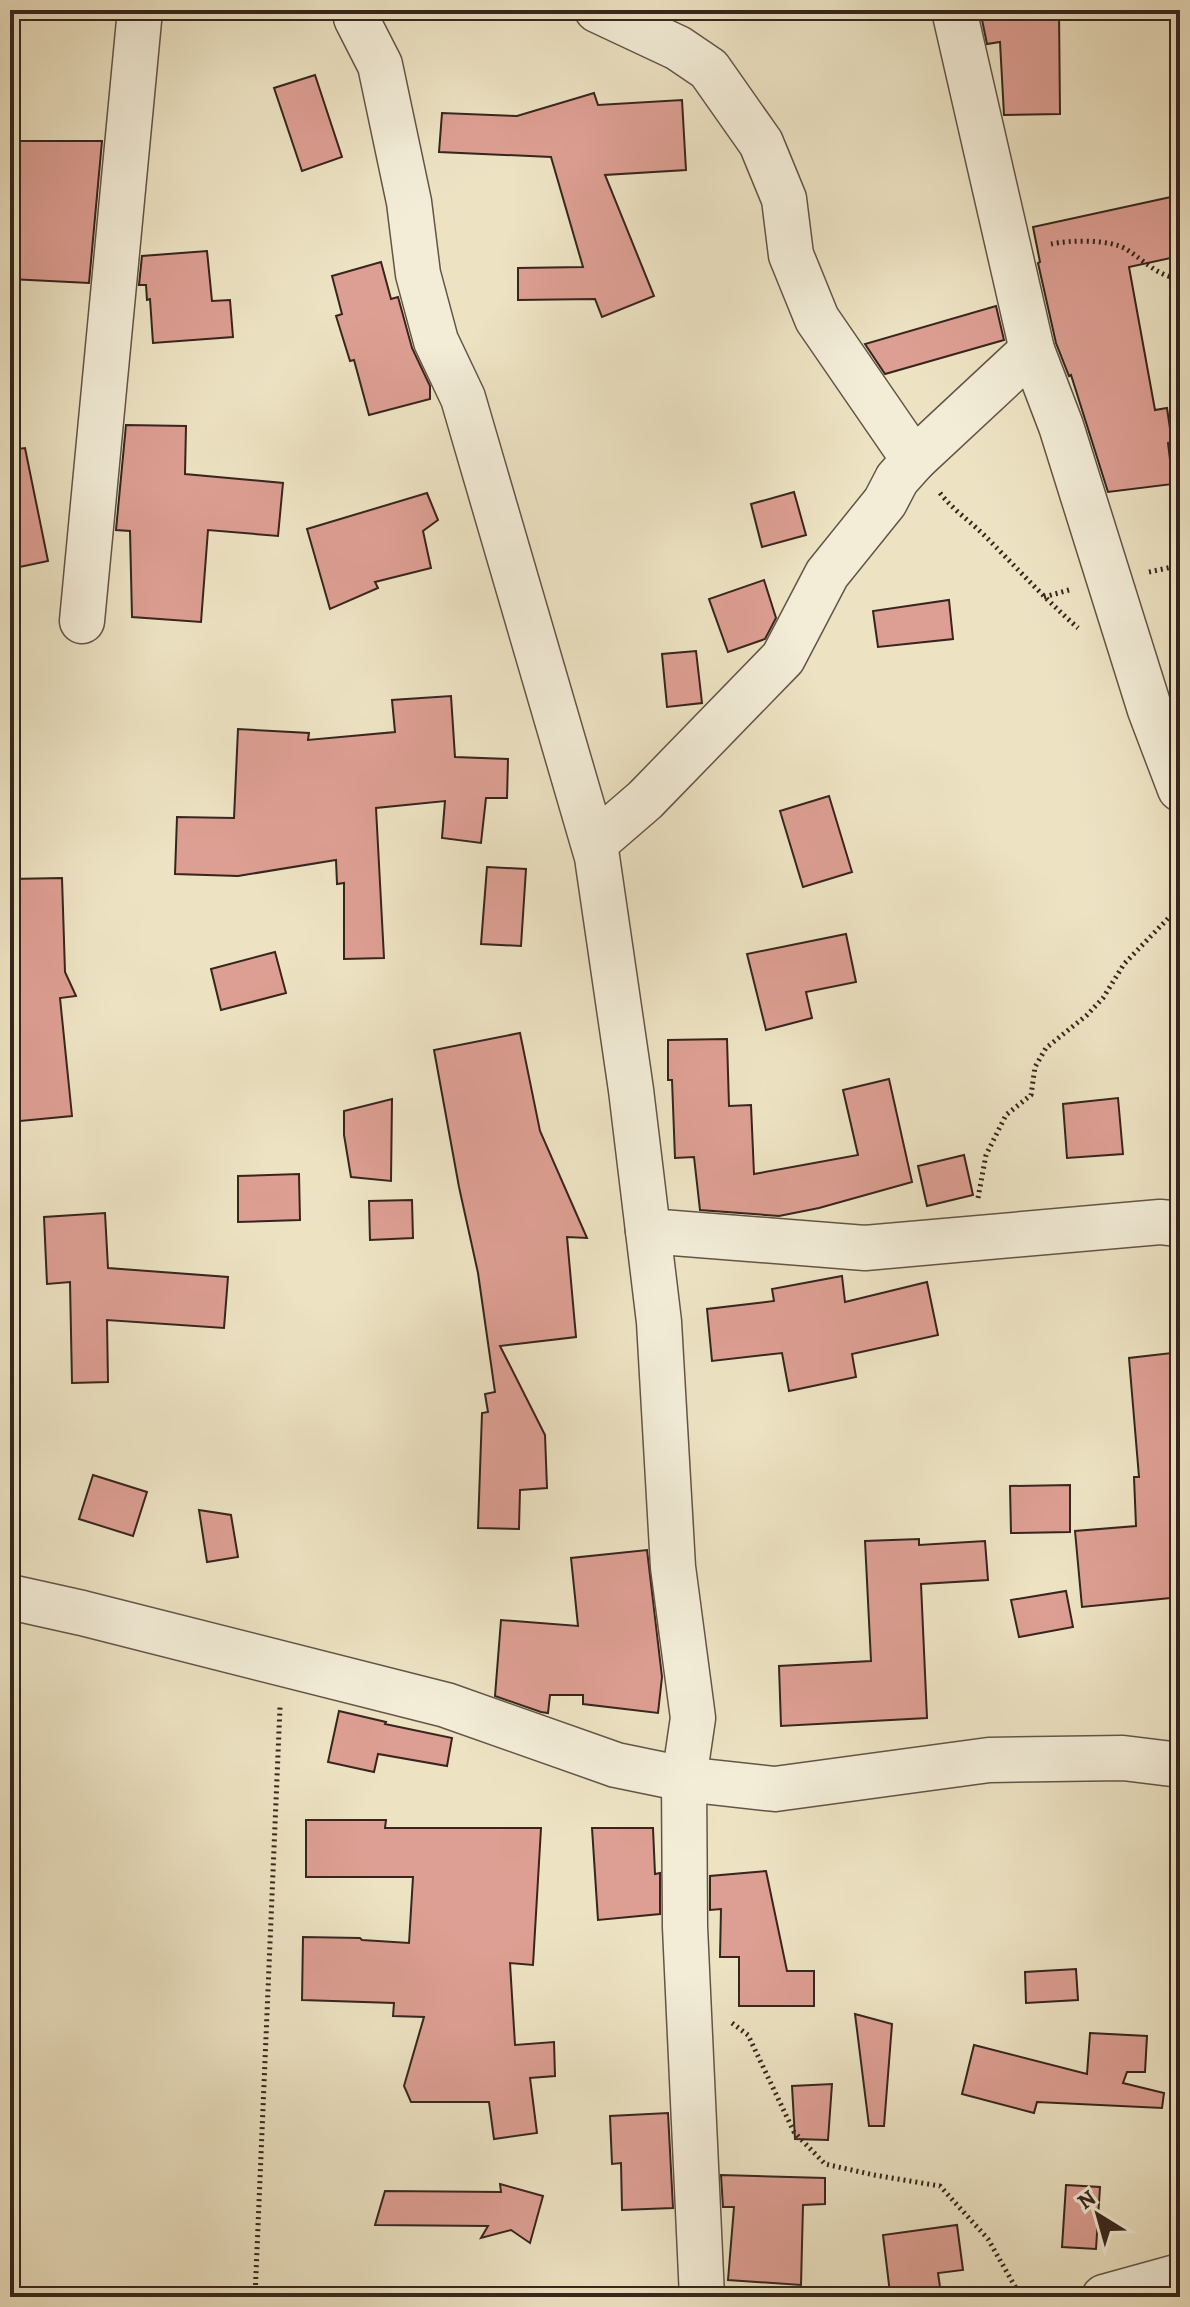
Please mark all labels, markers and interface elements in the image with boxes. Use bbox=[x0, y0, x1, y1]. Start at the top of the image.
north arrow bbox=[1058, 2175, 1138, 2255]
text: N bbox=[1071, 2183, 1102, 2217]

